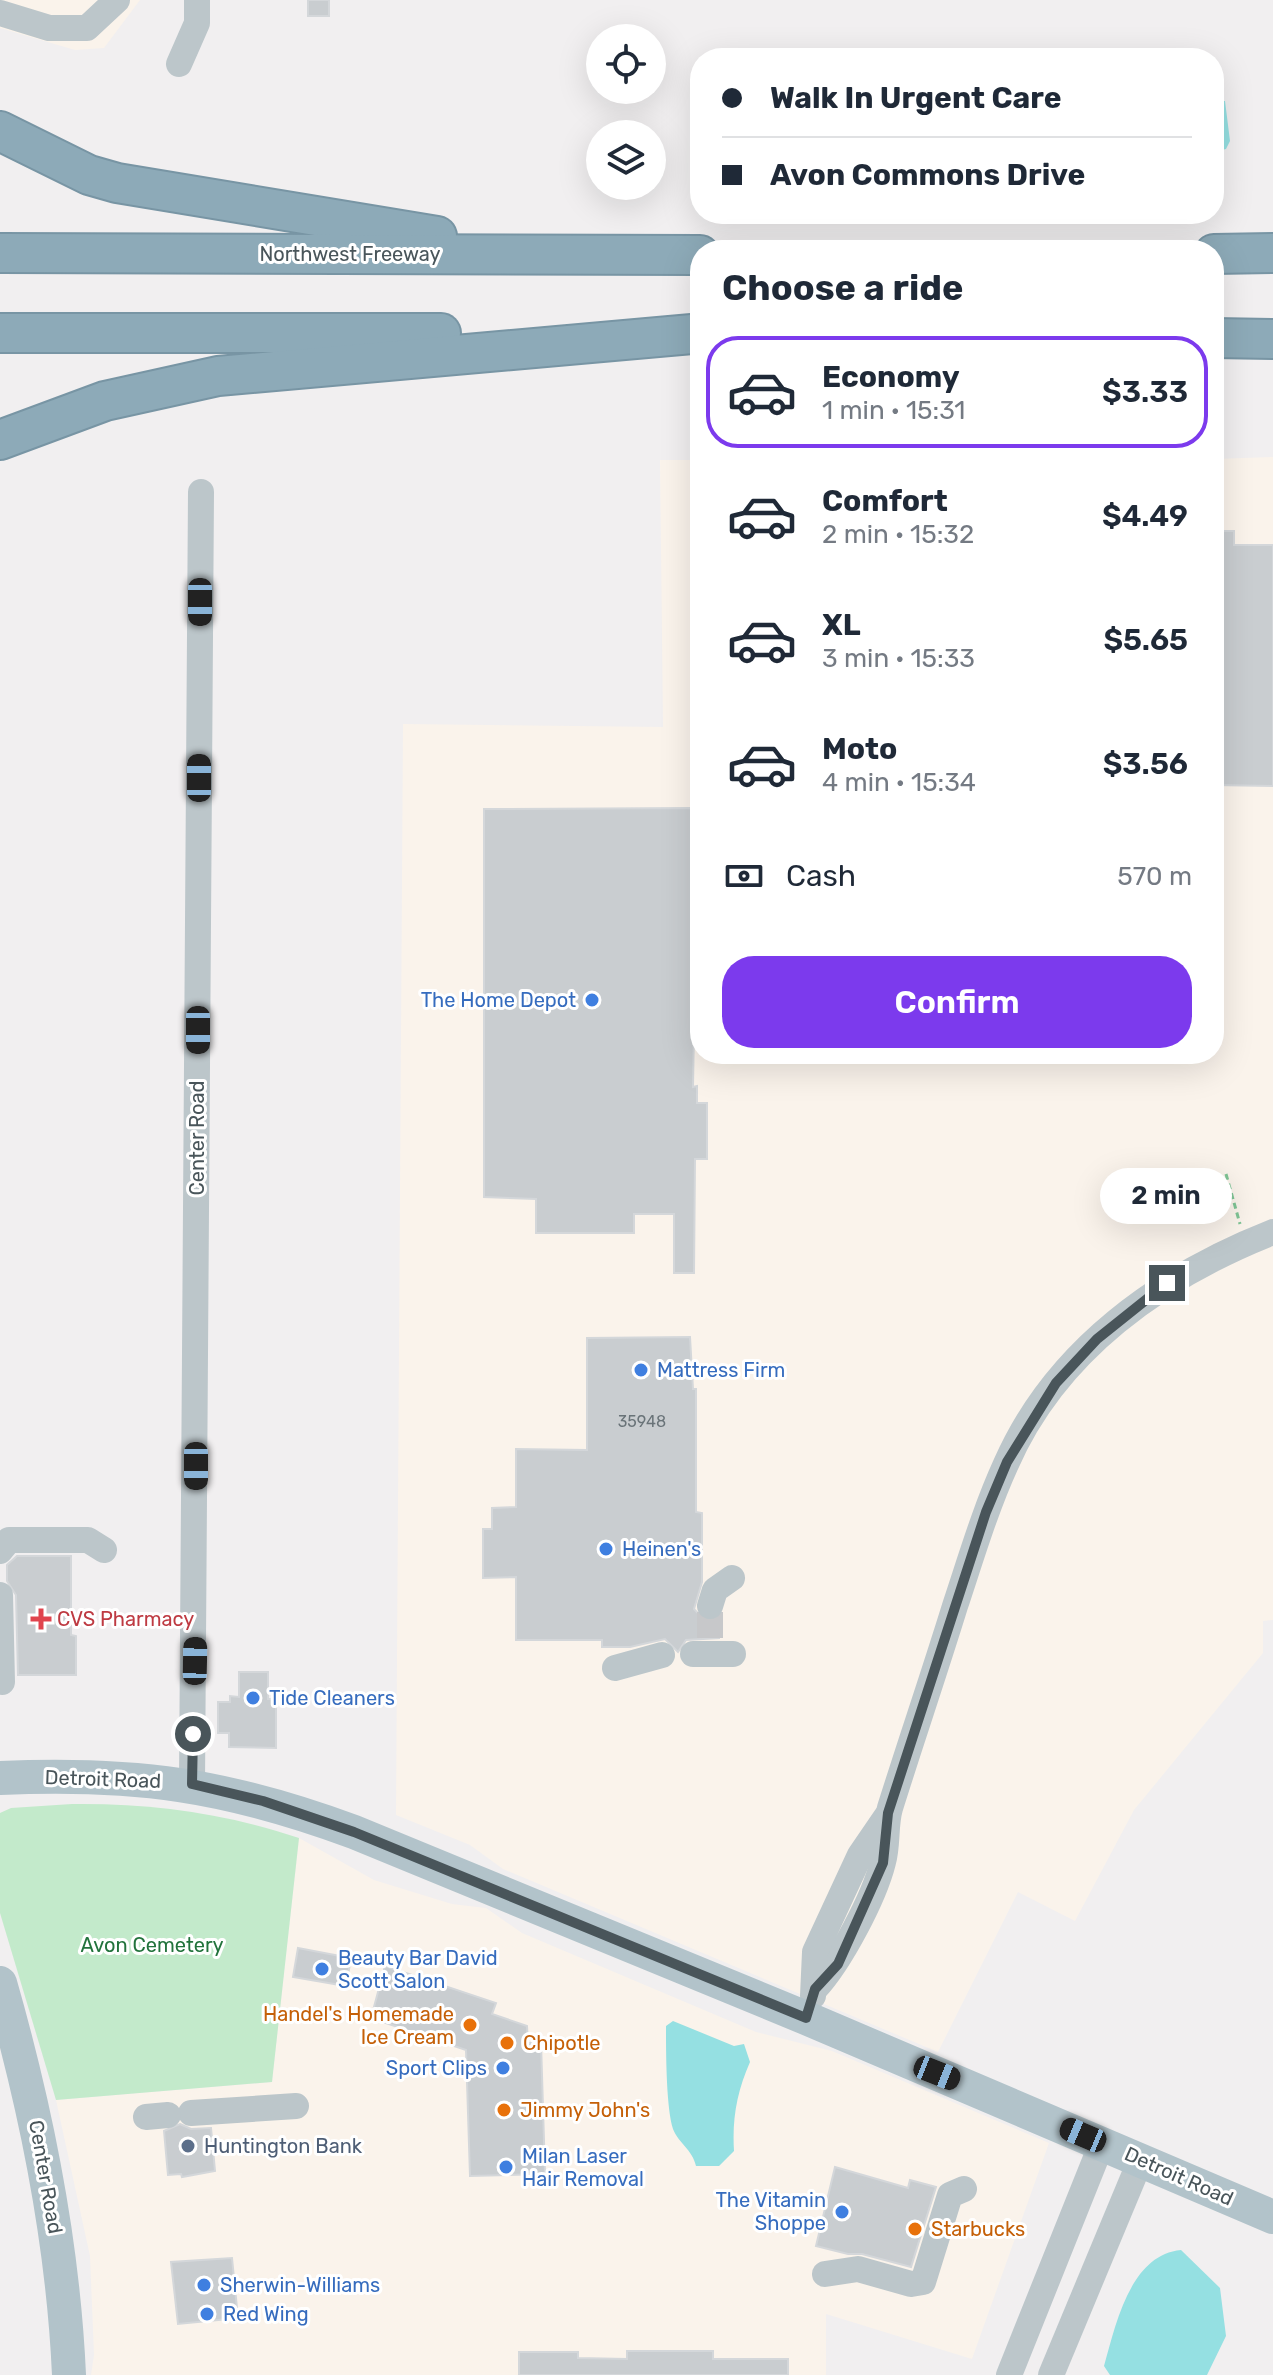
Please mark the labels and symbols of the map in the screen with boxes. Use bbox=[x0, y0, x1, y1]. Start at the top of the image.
street label: Northwest Freeway bbox=[259, 242, 441, 266]
car bbox=[188, 578, 212, 626]
car bbox=[187, 754, 211, 802]
place label: The Home Depot bbox=[421, 988, 576, 1012]
marker: The Home Depot bbox=[583, 991, 601, 1009]
car bbox=[186, 1006, 210, 1054]
street label: Center Road bbox=[185, 1081, 209, 1195]
callout: 2 min bbox=[1101, 1167, 1233, 1223]
route end bbox=[1149, 1265, 1185, 1301]
place label: Mattress Firm bbox=[657, 1358, 785, 1382]
marker: Mattress Firm bbox=[632, 1361, 650, 1379]
house number: 35948 bbox=[618, 1412, 666, 1431]
car bbox=[184, 1442, 208, 1490]
place label: Heinen's bbox=[622, 1537, 701, 1561]
marker: Heinen's bbox=[597, 1540, 615, 1558]
place label: CVS Pharmacy bbox=[57, 1607, 194, 1631]
marker: CVS Pharmacy bbox=[32, 1610, 50, 1628]
car bbox=[183, 1637, 207, 1685]
place label: Tide Cleaners bbox=[269, 1686, 395, 1710]
marker: Tide Cleaners bbox=[244, 1689, 262, 1707]
route start bbox=[175, 1716, 211, 1752]
street label: Detroit Road bbox=[44, 1765, 162, 1793]
park label: Avon Cemetery bbox=[80, 1933, 224, 1957]
place label: Beauty Bar David Scott Salon bbox=[338, 1946, 498, 1993]
marker: Beauty Bar David Scott Salon bbox=[313, 1960, 331, 1978]
place label: Handel's Homemade Ice Cream bbox=[263, 2002, 454, 2049]
marker: Handel's Homemade Ice Cream bbox=[461, 2016, 479, 2034]
place label: Chipotle bbox=[523, 2031, 601, 2055]
marker: Chipotle bbox=[498, 2034, 516, 2052]
car bbox=[910, 2053, 964, 2093]
place label: Sport Clips bbox=[386, 2056, 487, 2080]
marker: Sport Clips bbox=[494, 2059, 512, 2077]
place label: Jimmy John's bbox=[520, 2098, 650, 2122]
marker: Jimmy John's bbox=[495, 2101, 513, 2119]
car bbox=[1056, 2115, 1110, 2155]
street label: Center Road bbox=[24, 2118, 68, 2236]
place label: Huntington Bank bbox=[204, 2134, 363, 2158]
marker: Huntington Bank bbox=[179, 2137, 197, 2155]
street label: Detroit Road bbox=[1121, 2141, 1237, 2211]
place label: Milan Laser Hair Removal bbox=[522, 2144, 644, 2191]
marker: Milan Laser Hair Removal bbox=[497, 2158, 515, 2176]
place label: The Vitamin Shoppe bbox=[716, 2188, 826, 2235]
marker: The Vitamin Shoppe bbox=[833, 2203, 851, 2221]
place label: Starbucks bbox=[931, 2217, 1025, 2241]
marker: Starbucks bbox=[906, 2220, 924, 2238]
place label: Sherwin-Williams bbox=[220, 2273, 380, 2297]
marker: Sherwin-Williams bbox=[195, 2276, 213, 2294]
place label: Red Wing bbox=[223, 2302, 309, 2326]
marker: Red Wing bbox=[198, 2305, 216, 2323]

